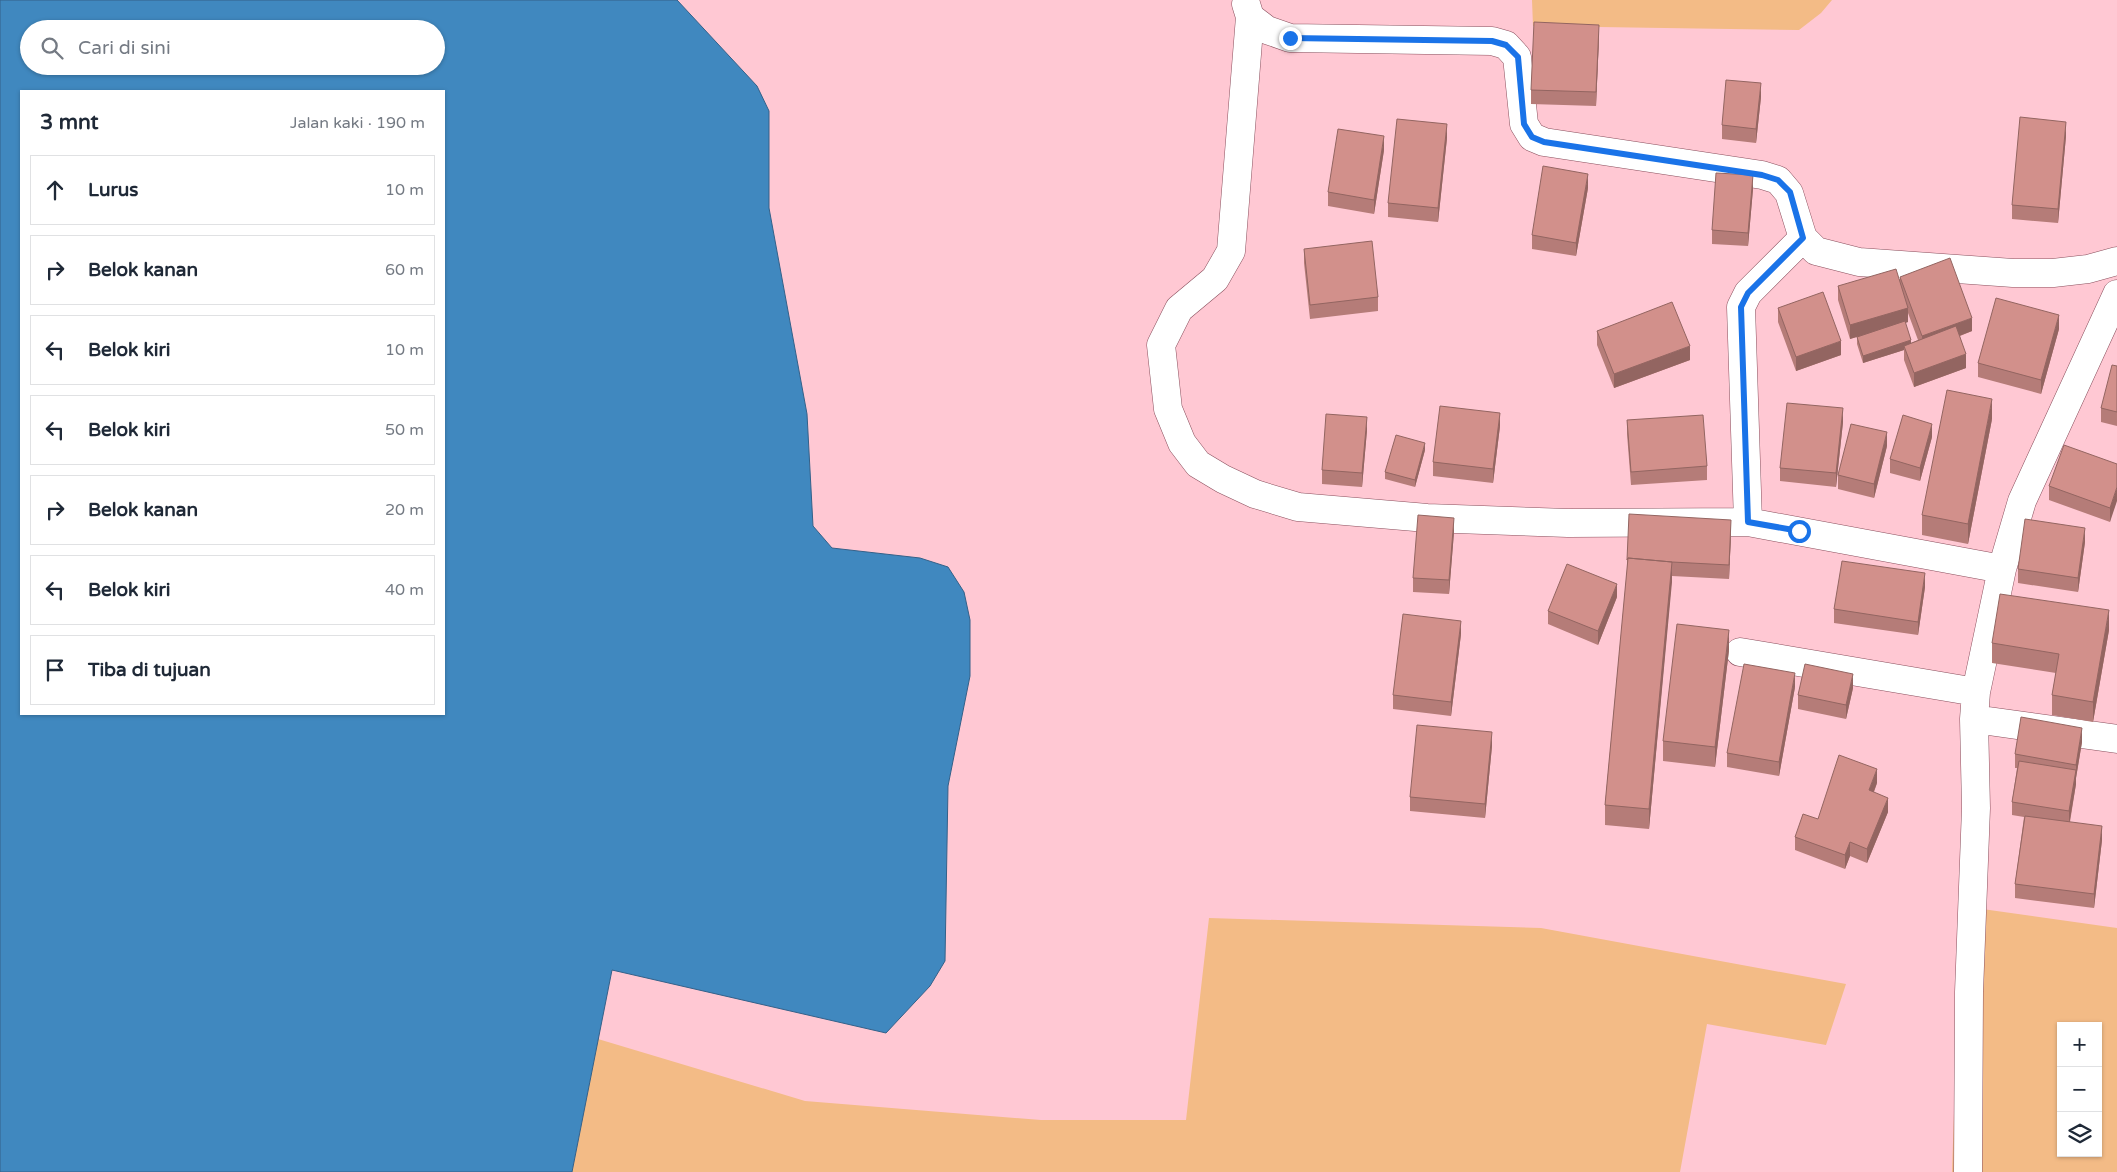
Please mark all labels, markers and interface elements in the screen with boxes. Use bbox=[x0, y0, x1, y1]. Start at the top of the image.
search box bbox=[20, 20, 445, 75]
route end bbox=[1279, 27, 1302, 50]
icon: search bbox=[38, 34, 66, 62]
text: Cari di sini bbox=[78, 37, 171, 59]
text: 3 mnt bbox=[40, 110, 99, 135]
text: Jalan kaki · 190 m bbox=[290, 113, 425, 133]
icon: ahead bbox=[41, 176, 69, 204]
text: Lurus bbox=[88, 179, 138, 201]
text: 10 m bbox=[385, 180, 424, 200]
icon: right bbox=[41, 256, 69, 284]
text: Belok kanan bbox=[88, 259, 198, 281]
text: 60 m bbox=[385, 260, 424, 280]
icon: left bbox=[41, 336, 69, 364]
text: Belok kiri bbox=[88, 339, 171, 361]
text: 10 m bbox=[385, 340, 424, 360]
icon: left bbox=[41, 416, 69, 444]
text: Belok kiri bbox=[88, 419, 171, 441]
text: 50 m bbox=[385, 420, 424, 440]
icon: right bbox=[41, 496, 69, 524]
text: Belok kanan bbox=[88, 499, 198, 521]
text: 20 m bbox=[385, 500, 424, 520]
route start bbox=[1788, 520, 1811, 543]
icon: left bbox=[41, 576, 69, 604]
text: Belok kiri bbox=[88, 579, 171, 601]
text: 40 m bbox=[385, 580, 424, 600]
icon: arrive bbox=[41, 656, 69, 684]
text: Tiba di tujuan bbox=[88, 659, 211, 681]
map controls bbox=[2057, 1022, 2102, 1157]
button: + bbox=[2057, 1022, 2102, 1067]
button: − bbox=[2057, 1067, 2102, 1112]
button: layers bbox=[2057, 1112, 2102, 1157]

